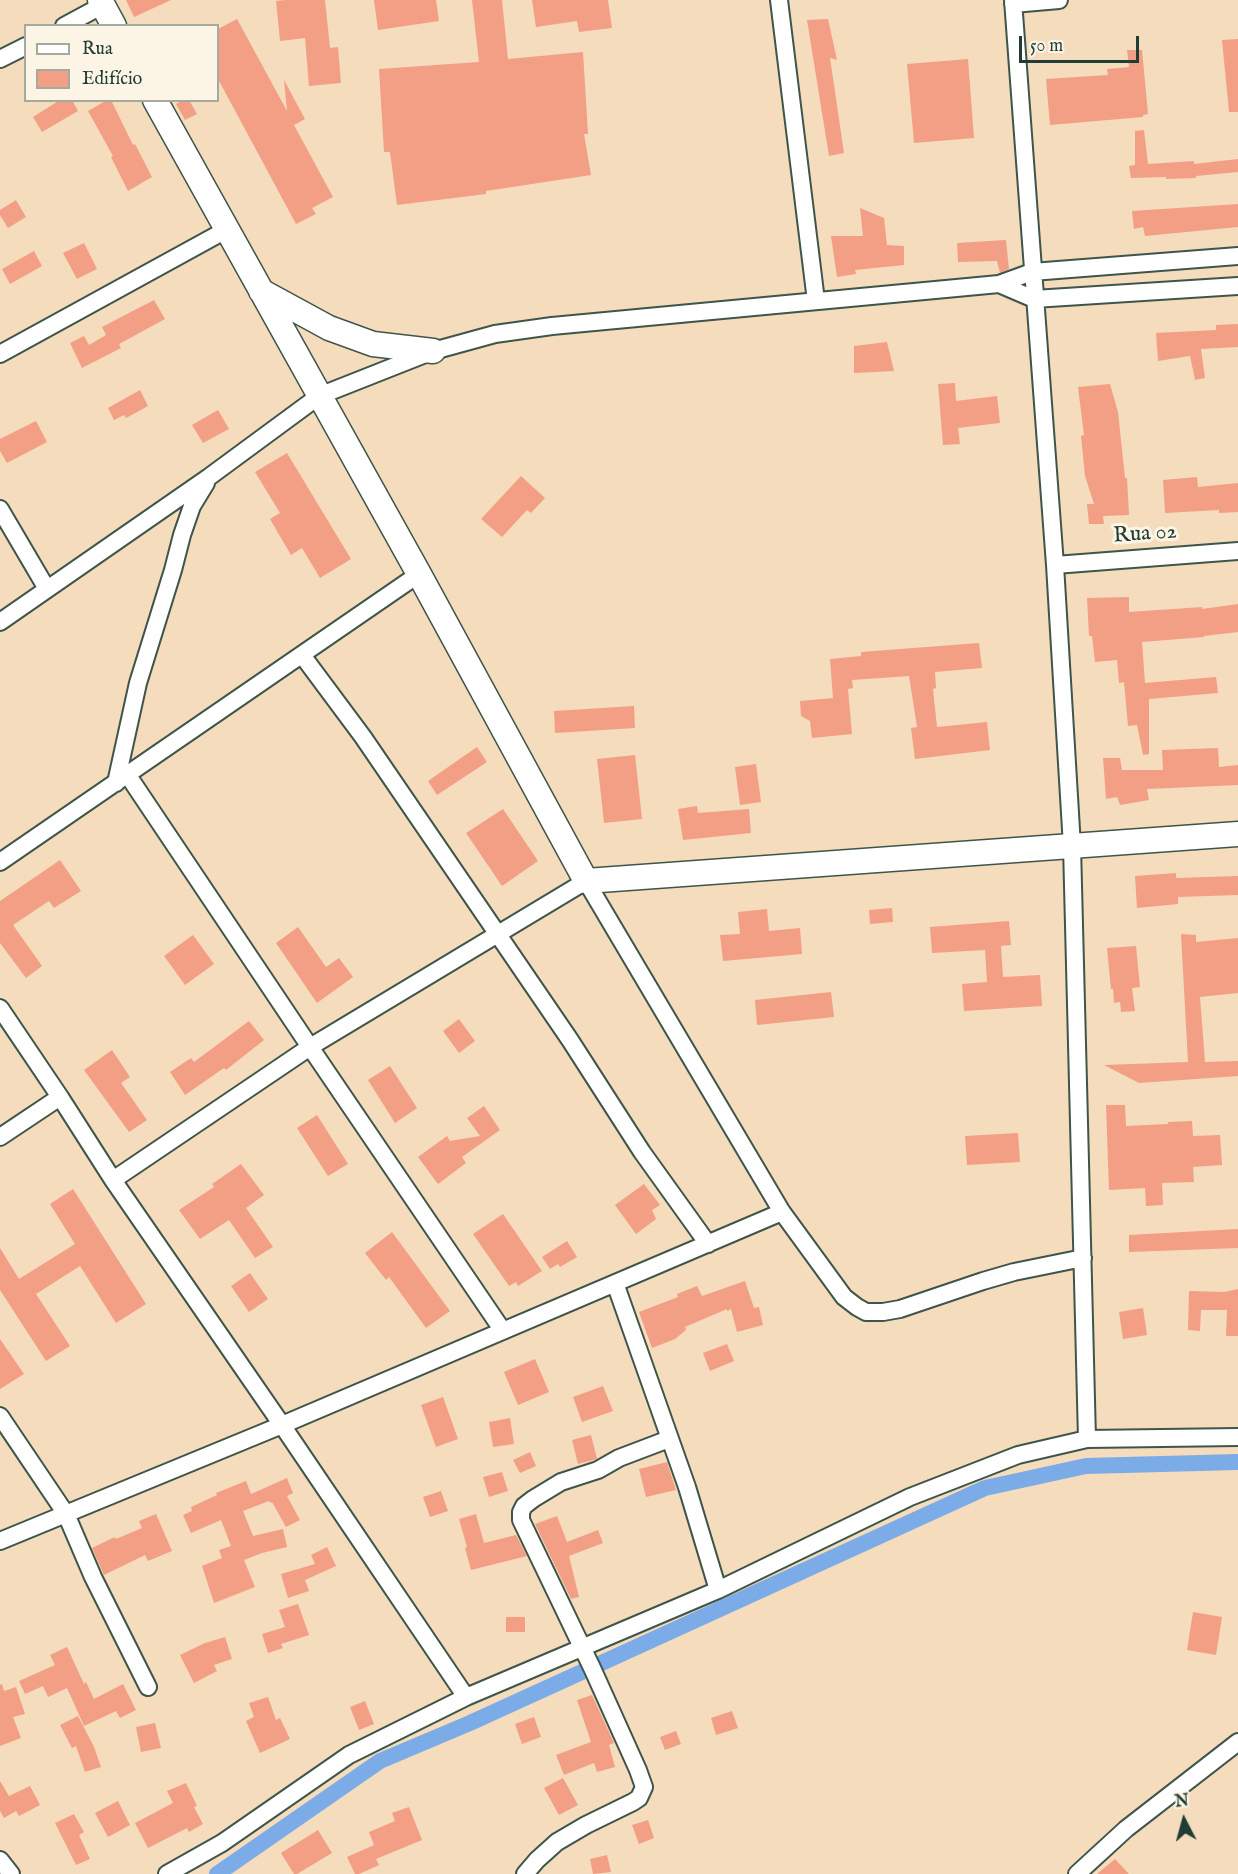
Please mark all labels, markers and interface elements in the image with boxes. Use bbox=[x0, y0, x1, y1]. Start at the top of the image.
legend bbox=[24, 24, 219, 102]
scale bar bbox=[1022, 24, 1142, 62]
text: 50 m bbox=[1030, 35, 1063, 58]
text: Rua bbox=[82, 38, 113, 61]
text: Edifício bbox=[82, 68, 142, 91]
street label: Rua 02 bbox=[1112, 520, 1178, 550]
north arrow bbox=[1154, 1790, 1214, 1850]
text: N bbox=[1174, 1791, 1190, 1813]

